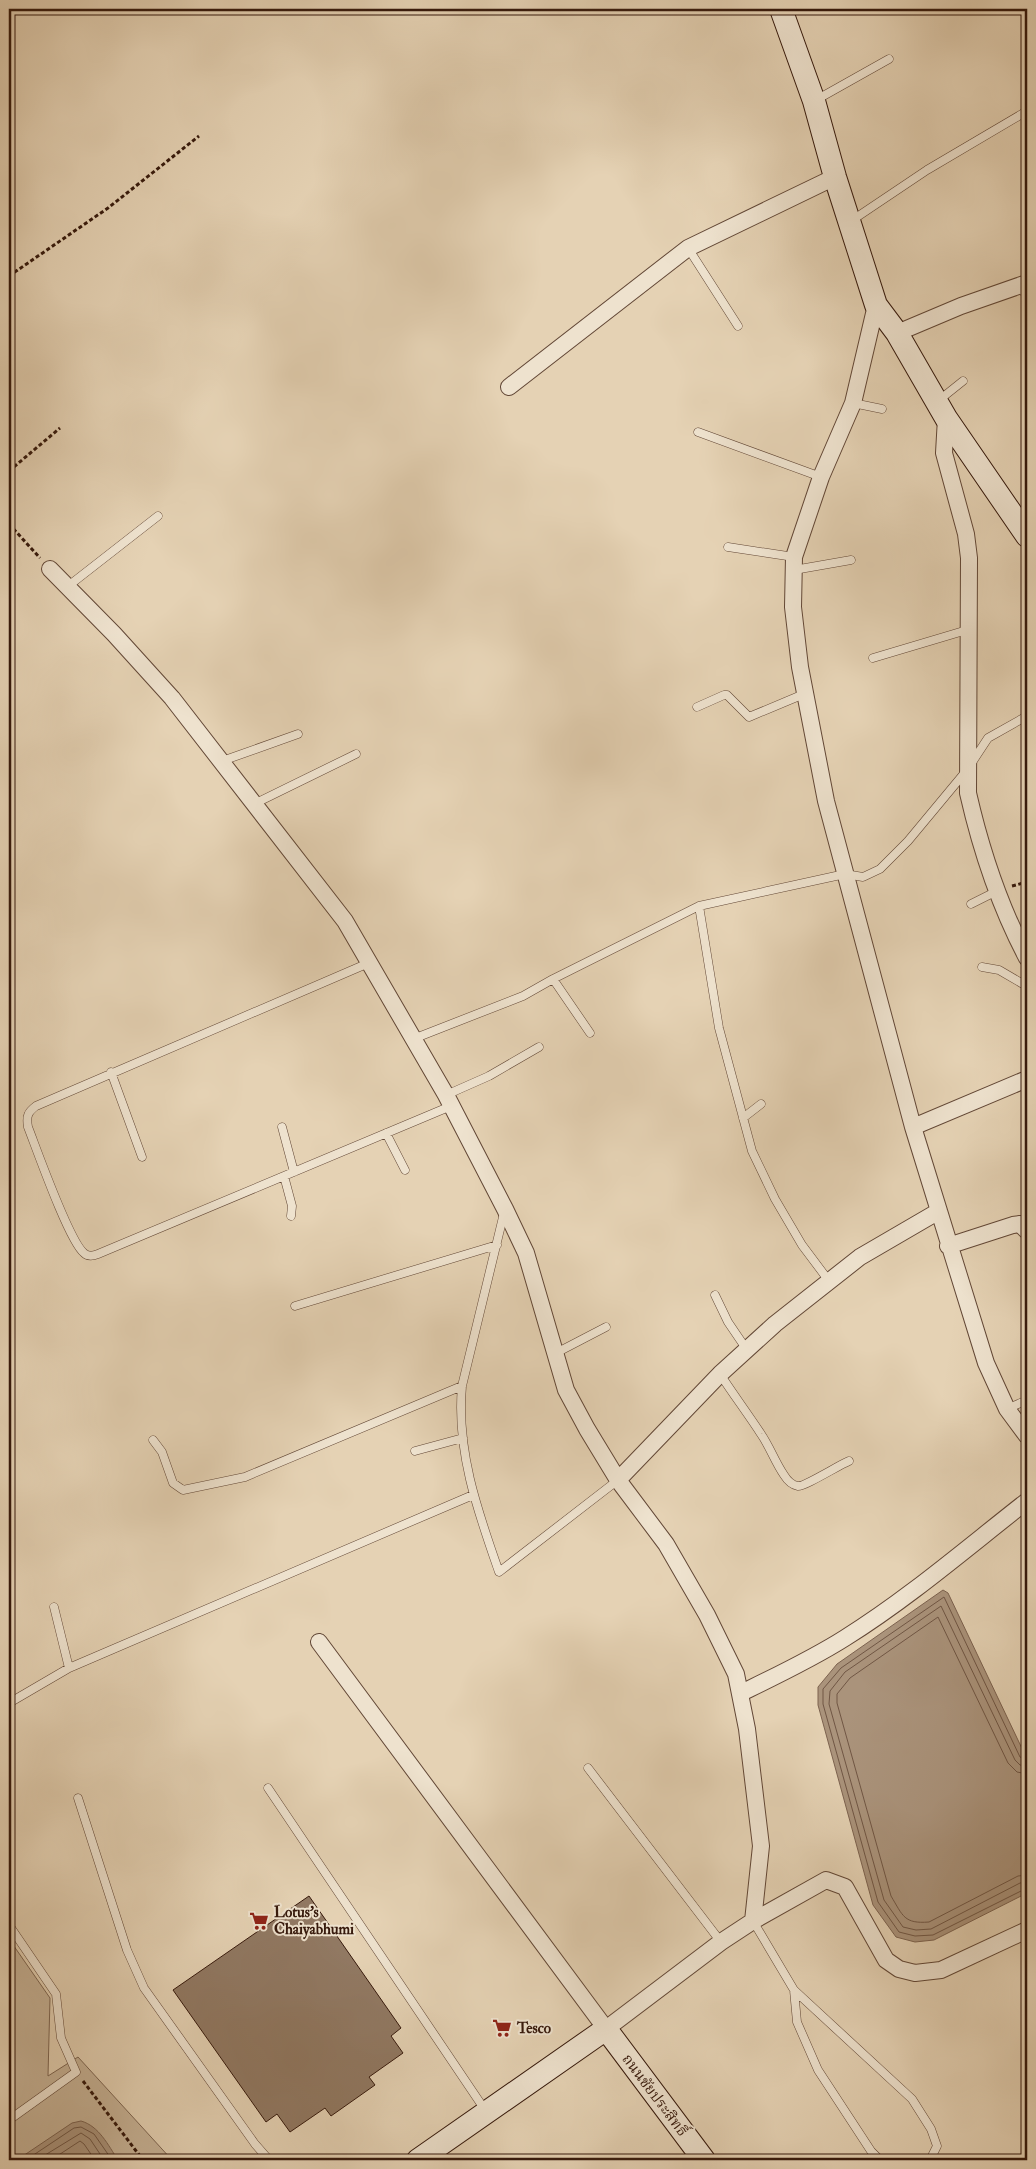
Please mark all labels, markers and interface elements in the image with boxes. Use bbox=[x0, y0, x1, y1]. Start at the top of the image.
place label: Lotus’s Chaiyabhumi bbox=[274, 1903, 354, 1940]
supermarket icon: Lotus’s Chaiyabhumi bbox=[248, 1910, 270, 1932]
supermarket icon: Tesco bbox=[491, 2017, 513, 2039]
place label: Tesco bbox=[516, 2019, 552, 2038]
street label: ถนนชัยประสิทธิ์ bbox=[617, 2049, 694, 2142]

